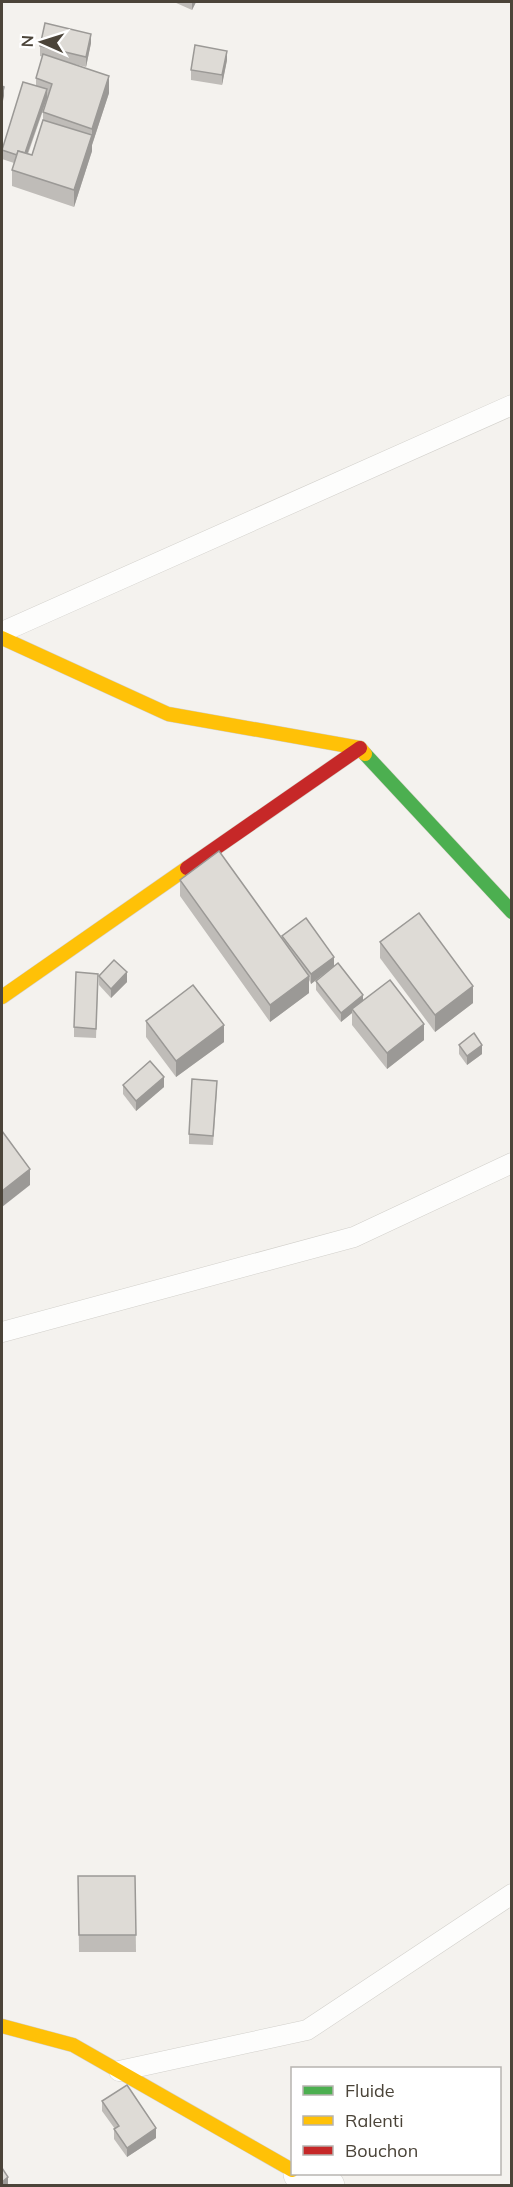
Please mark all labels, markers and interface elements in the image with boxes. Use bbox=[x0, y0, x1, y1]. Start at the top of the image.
north arrow bbox=[12, 12, 72, 72]
text: N bbox=[17, 35, 37, 48]
legend bbox=[291, 2067, 501, 2175]
text: Fluide bbox=[345, 2079, 395, 2102]
text: Ralenti bbox=[345, 2109, 403, 2132]
text: Bouchon bbox=[345, 2139, 418, 2162]

